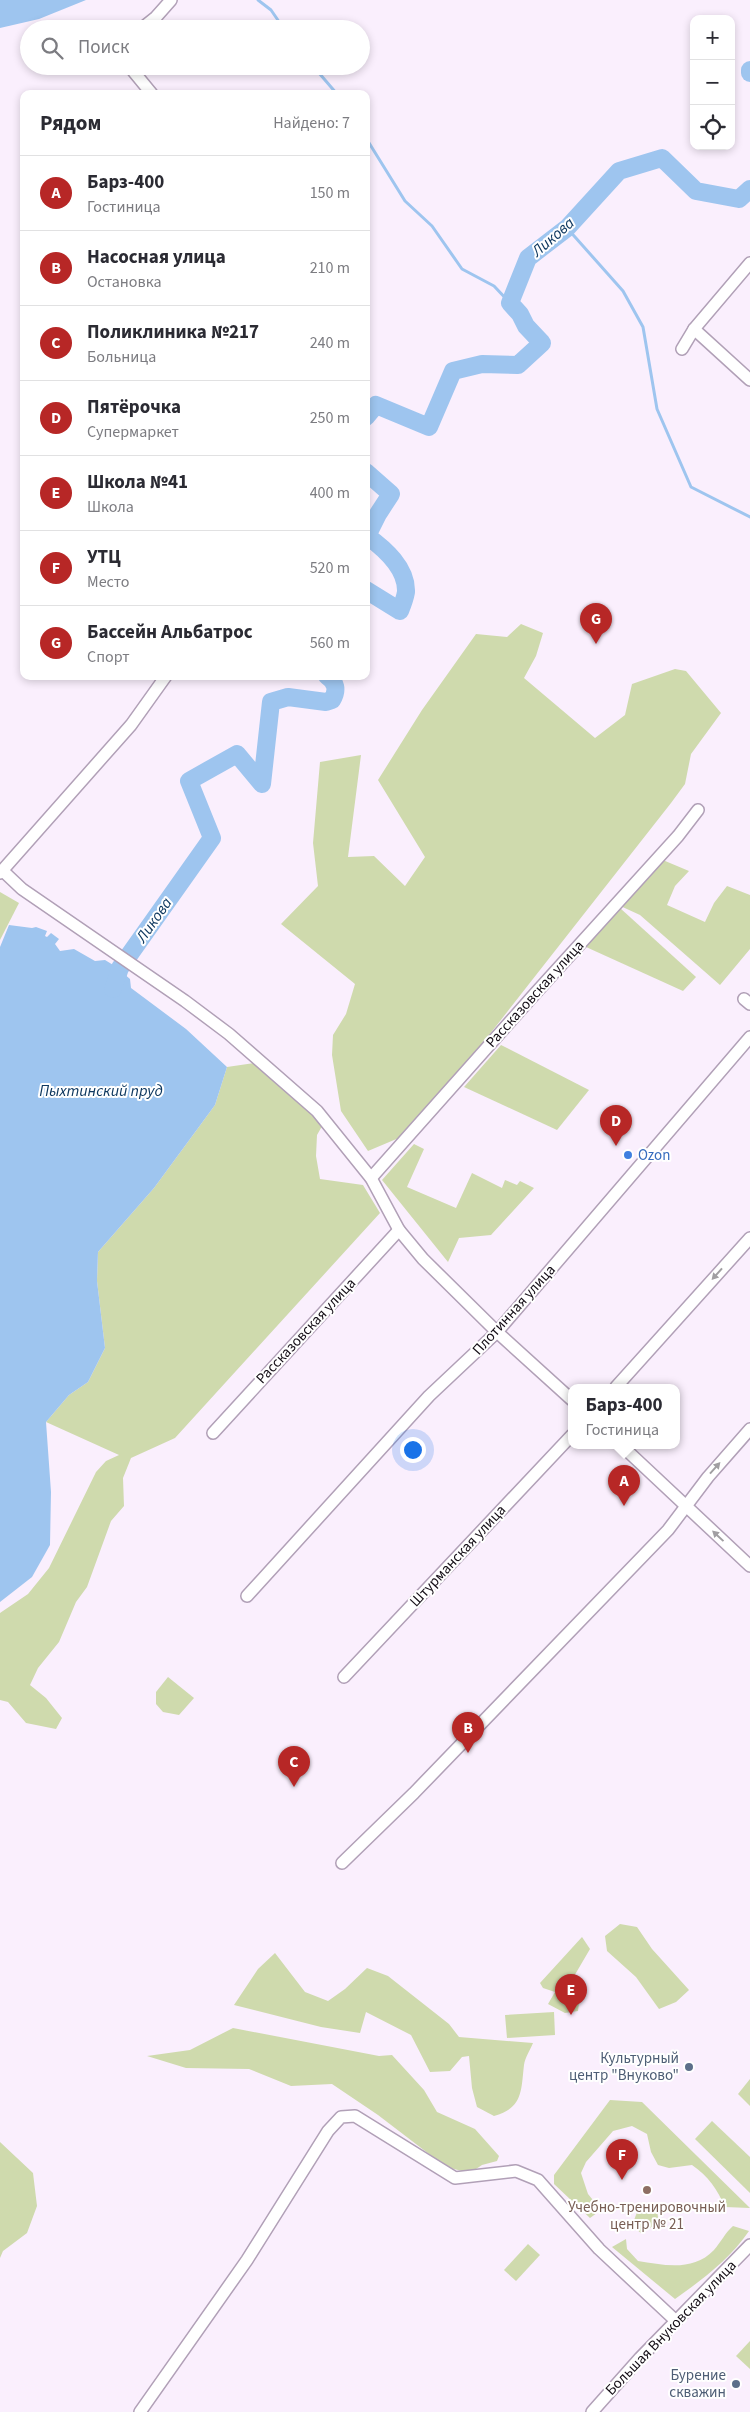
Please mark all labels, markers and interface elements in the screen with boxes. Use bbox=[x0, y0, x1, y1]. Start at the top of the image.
map controls bbox=[690, 15, 735, 150]
button: + bbox=[690, 15, 735, 60]
search box bbox=[20, 20, 370, 75]
icon: search bbox=[38, 34, 66, 62]
text: Поиск bbox=[78, 34, 129, 61]
button: − bbox=[690, 60, 735, 105]
button: locate bbox=[690, 105, 735, 150]
text: Рядом bbox=[40, 108, 101, 138]
text: Найдено: 7 bbox=[273, 112, 350, 134]
text: Барз-400 bbox=[87, 169, 164, 196]
text: A bbox=[51, 182, 61, 204]
text: 150 m bbox=[310, 182, 350, 204]
text: Гостиница bbox=[87, 196, 161, 218]
water label: Ликова bbox=[526, 212, 580, 262]
text: Насосная улица bbox=[87, 244, 226, 271]
text: B bbox=[51, 257, 61, 279]
text: 210 m bbox=[310, 257, 350, 279]
text: Остановка bbox=[87, 271, 161, 293]
text: Поликлиника №217 bbox=[87, 319, 259, 346]
text: C bbox=[51, 332, 61, 354]
text: 240 m bbox=[310, 332, 350, 354]
text: Больница bbox=[87, 346, 156, 368]
text: Пятёрочка bbox=[87, 394, 181, 421]
text: D bbox=[51, 407, 61, 429]
text: 250 m bbox=[310, 407, 350, 429]
text: Супермаркет bbox=[87, 421, 179, 443]
text: Школа №41 bbox=[87, 469, 188, 496]
text: E bbox=[52, 482, 60, 504]
text: 400 m bbox=[310, 482, 350, 504]
text: Школа bbox=[87, 496, 134, 518]
text: УТЦ bbox=[87, 544, 121, 571]
text: F bbox=[52, 557, 60, 579]
text: 520 m bbox=[310, 557, 350, 579]
text: Место bbox=[87, 571, 130, 593]
pin: G bbox=[580, 603, 612, 644]
text: Бассейн Альбатрос bbox=[87, 619, 253, 646]
text: G bbox=[51, 632, 61, 654]
text: 560 m bbox=[310, 632, 350, 654]
text: Спорт bbox=[87, 646, 130, 668]
water label: Ликова bbox=[130, 893, 178, 948]
street label: Рассказовская улица bbox=[481, 936, 589, 1052]
water label: Пыхтинский пруд bbox=[39, 1080, 163, 1102]
pin: D bbox=[600, 1105, 632, 1146]
place label: Ozon bbox=[638, 1145, 670, 1166]
marker: Ozon bbox=[622, 1149, 634, 1161]
street label: Плотинная улица bbox=[468, 1260, 560, 1360]
one-way arrow bbox=[712, 1268, 723, 1281]
street label: Рассказовская улица bbox=[251, 1273, 361, 1389]
popup bbox=[568, 1384, 680, 1449]
text: Барз-400 bbox=[585, 1392, 663, 1419]
text: Гостиница bbox=[585, 1419, 659, 1441]
your location bbox=[400, 1437, 426, 1463]
one-way arrow bbox=[709, 1463, 721, 1475]
pin: A bbox=[608, 1465, 640, 1506]
street label: Штурманская улица bbox=[405, 1500, 511, 1612]
one-way arrow bbox=[713, 1530, 725, 1542]
pin: B bbox=[452, 1712, 484, 1753]
pin: C bbox=[278, 1746, 310, 1787]
pin: E bbox=[555, 1974, 587, 2015]
place label: Культурный центр "Внуково" bbox=[569, 2048, 679, 2086]
marker: Культурный центр "Внуково" bbox=[683, 2061, 695, 2073]
pin: F bbox=[606, 2139, 638, 2180]
marker: Учебно-тренировочный центр № 21 bbox=[641, 2184, 653, 2196]
place label: Учебно-тренировочный центр № 21 bbox=[568, 2197, 726, 2235]
street label: Большая Внуковская улица bbox=[601, 2256, 741, 2400]
place label: Бурение скважин bbox=[669, 2365, 726, 2403]
marker: Бурение скважин bbox=[730, 2378, 742, 2390]

